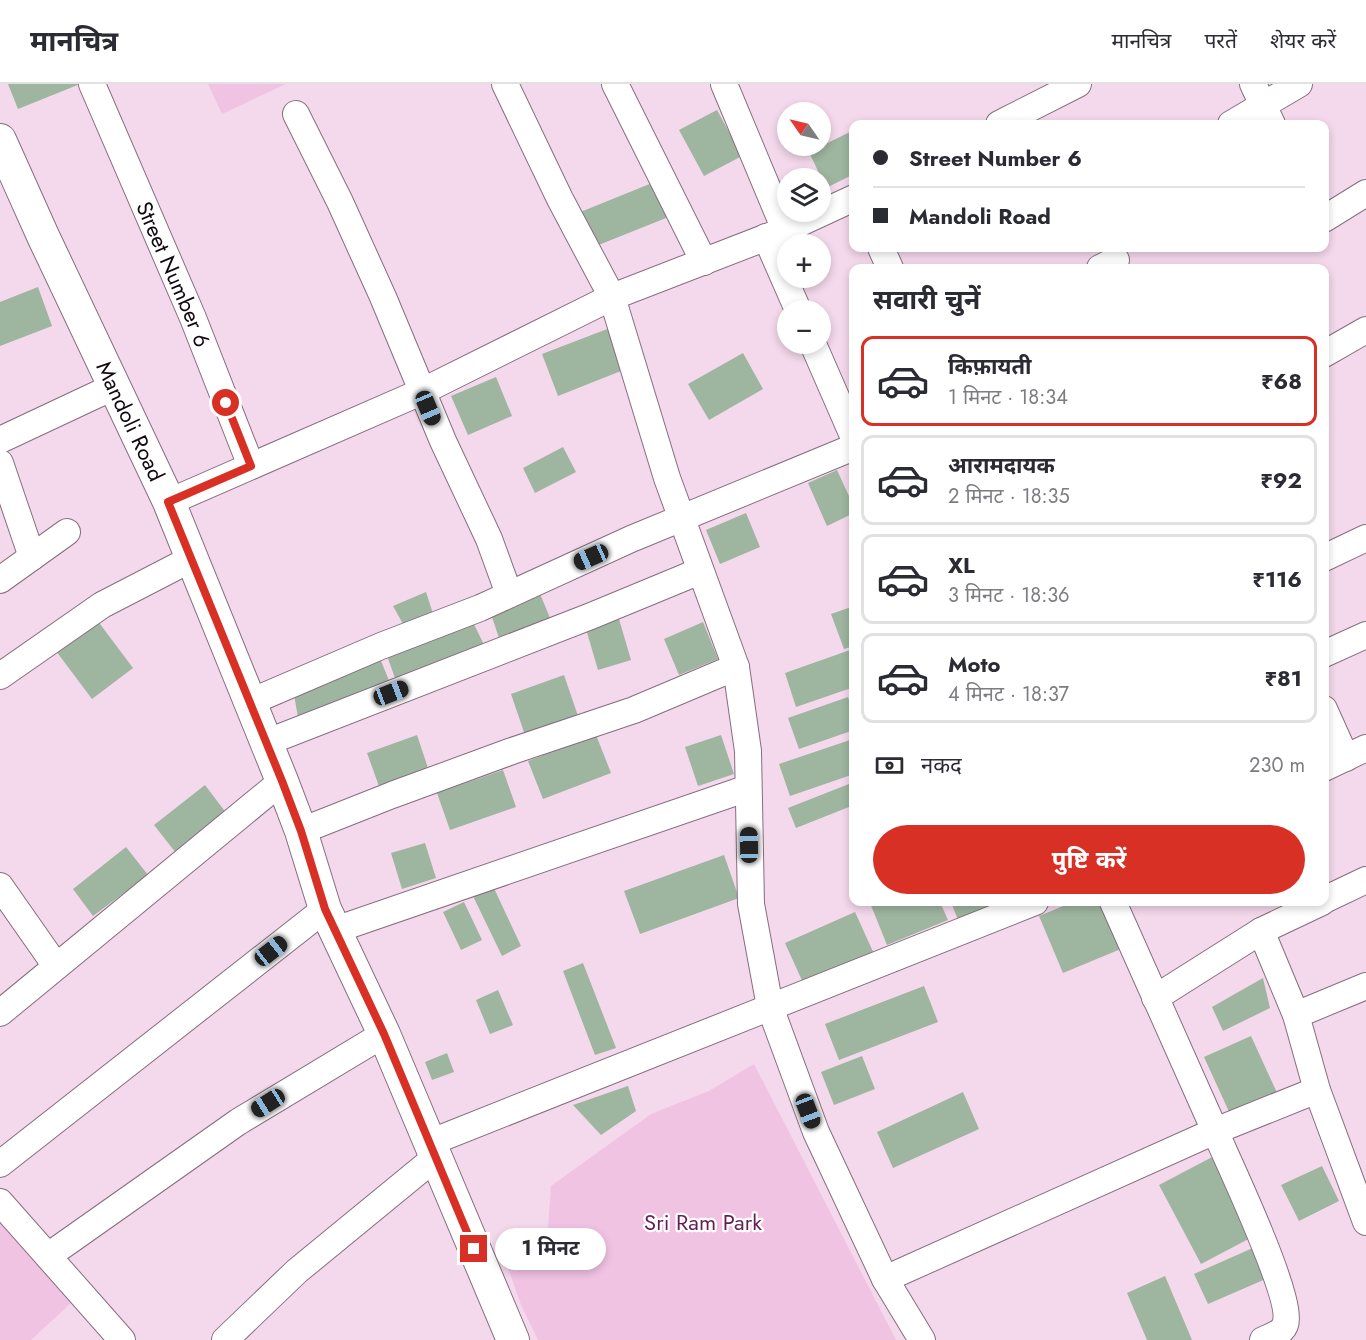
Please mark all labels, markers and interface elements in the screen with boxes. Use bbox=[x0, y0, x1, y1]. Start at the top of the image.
text: मानचित्र bbox=[30, 21, 118, 62]
text: मानचित्र bbox=[1111, 26, 1171, 56]
text: परतें bbox=[1204, 26, 1237, 56]
text: शेयर करें bbox=[1270, 26, 1336, 56]
north arrow bbox=[777, 102, 831, 156]
map controls bbox=[777, 102, 831, 354]
text: Street Number 6 bbox=[909, 142, 1082, 174]
button: layers bbox=[777, 168, 831, 222]
street label: Street Number 6 bbox=[128, 196, 219, 352]
text: Mandoli Road bbox=[909, 200, 1051, 232]
button: + bbox=[777, 234, 831, 288]
text: सवारी चुनें bbox=[873, 280, 980, 319]
button: − bbox=[777, 300, 831, 354]
text: किफ़ायती bbox=[948, 350, 1032, 382]
icon: car bbox=[876, 354, 930, 408]
street label: Mandoli Road bbox=[89, 356, 173, 486]
text: ₹68 bbox=[1261, 365, 1302, 397]
text: 1 मिनट · 18:34 bbox=[948, 383, 1068, 412]
car bbox=[413, 388, 443, 428]
route start bbox=[212, 389, 239, 416]
text: आरामदायक bbox=[948, 449, 1055, 481]
icon: car bbox=[876, 453, 930, 507]
text: ₹92 bbox=[1260, 464, 1302, 496]
text: 2 मिनट · 18:35 bbox=[948, 482, 1070, 511]
car bbox=[571, 541, 611, 573]
text: XL bbox=[948, 549, 975, 581]
icon: car bbox=[876, 552, 930, 606]
text: ₹116 bbox=[1252, 563, 1302, 595]
text: 3 मिनट · 18:36 bbox=[948, 581, 1070, 610]
text: Moto bbox=[948, 648, 1001, 680]
icon: car bbox=[876, 651, 930, 705]
text: ₹81 bbox=[1264, 662, 1302, 694]
car bbox=[371, 678, 411, 708]
text: 4 मिनट · 18:37 bbox=[948, 680, 1069, 709]
icon: cash bbox=[873, 749, 906, 782]
text: नकद bbox=[921, 749, 962, 781]
text: 230 m bbox=[1249, 751, 1305, 780]
button: पुष्टि करें bbox=[873, 825, 1305, 894]
car bbox=[740, 827, 758, 863]
car bbox=[251, 933, 291, 969]
car bbox=[248, 1086, 288, 1120]
car bbox=[793, 1091, 823, 1131]
park label: Sri Ram Park bbox=[644, 1206, 762, 1238]
callout: 1 मिनट bbox=[495, 1228, 606, 1270]
text: 1 मिनट bbox=[521, 1234, 580, 1263]
route end bbox=[460, 1235, 487, 1262]

